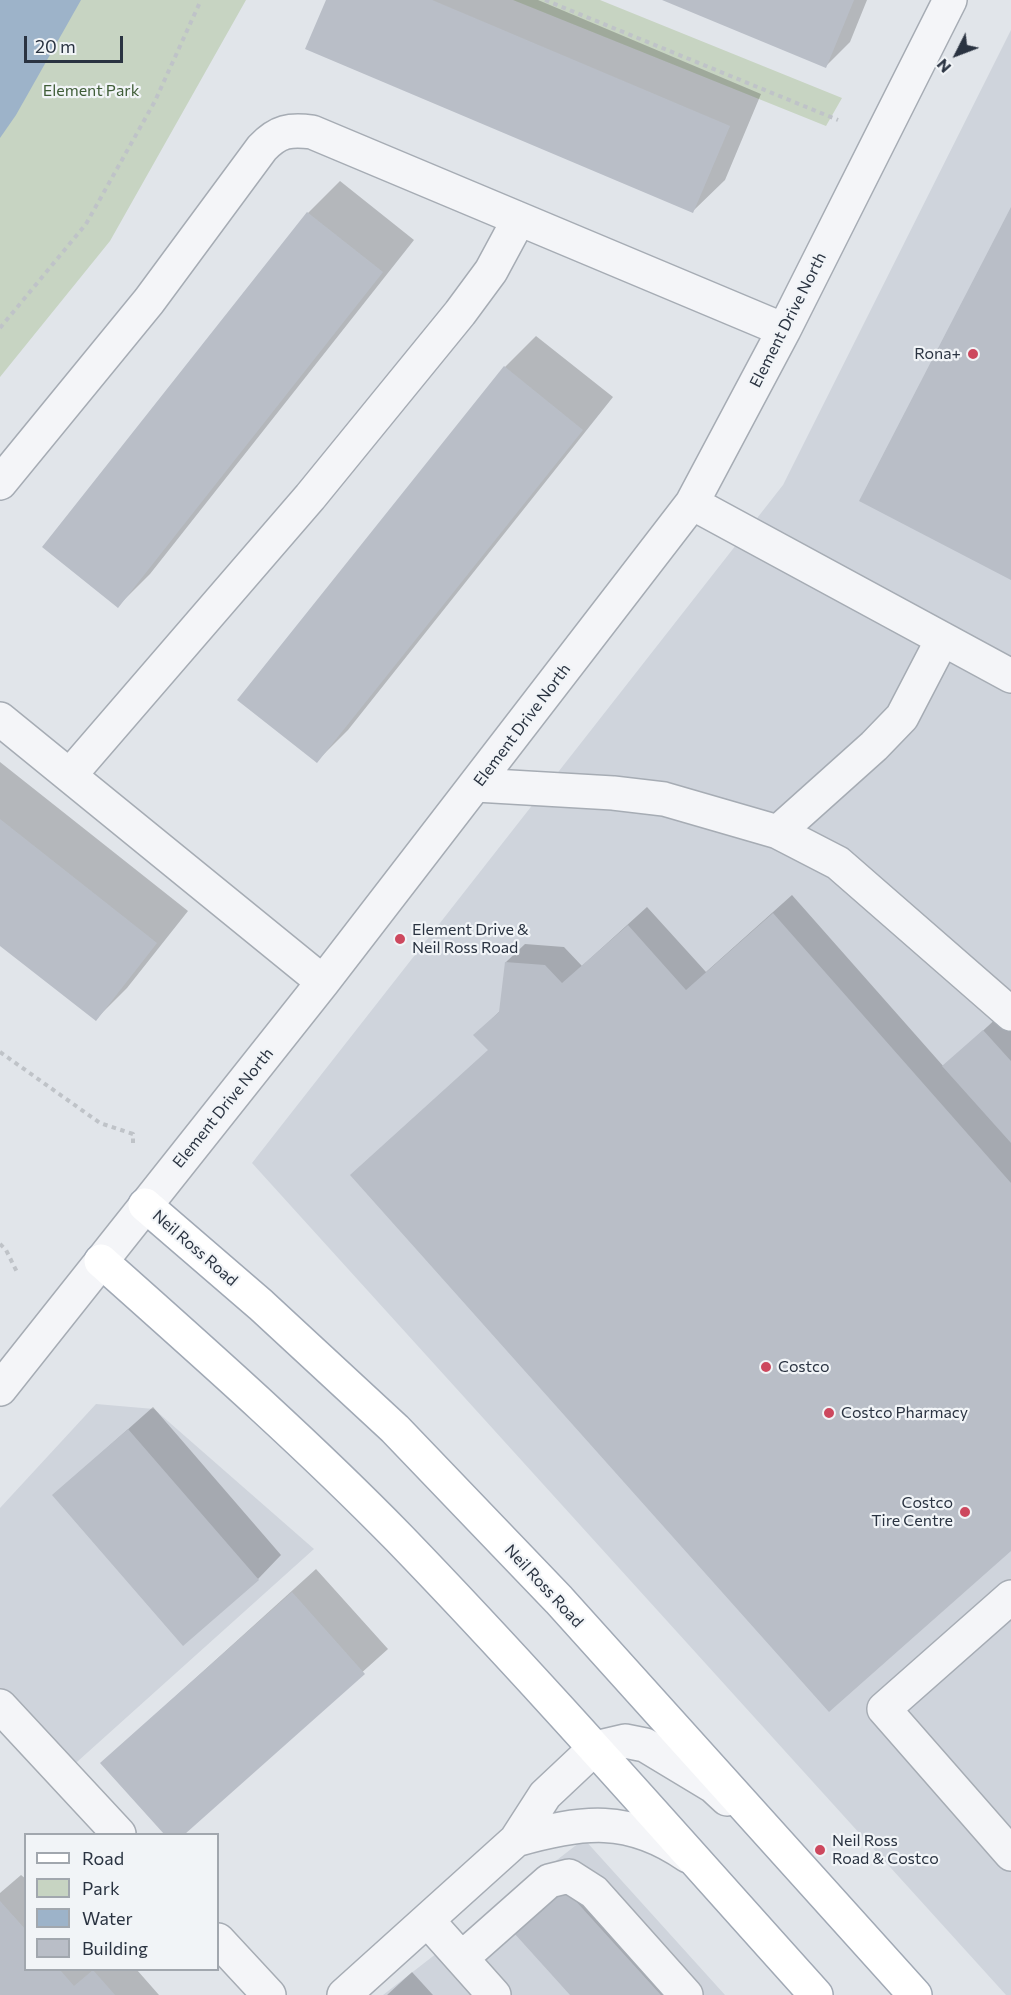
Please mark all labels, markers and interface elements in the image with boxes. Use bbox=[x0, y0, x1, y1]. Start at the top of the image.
scale bar bbox=[27, 24, 126, 62]
north arrow bbox=[927, 24, 987, 84]
text: 20 m bbox=[35, 35, 76, 57]
text: N bbox=[932, 56, 954, 77]
park label: Element Park bbox=[43, 81, 139, 101]
street label: Element Drive North bbox=[746, 249, 830, 391]
place label: Rona+ bbox=[914, 344, 961, 364]
marker: Rona+ bbox=[966, 347, 980, 361]
street label: Element Drive North bbox=[470, 660, 574, 790]
place label: Element Drive & Neil Ross Road bbox=[412, 920, 529, 958]
marker: Element Drive & Neil Ross Road bbox=[393, 932, 407, 946]
street label: Element Drive North bbox=[169, 1044, 277, 1172]
street label: Neil Ross Road bbox=[149, 1206, 241, 1290]
place label: Costco bbox=[778, 1357, 830, 1377]
marker: Costco bbox=[759, 1360, 773, 1374]
place label: Costco Pharmacy bbox=[841, 1403, 968, 1423]
marker: Costco Pharmacy bbox=[822, 1406, 836, 1420]
place label: Costco Tire Centre bbox=[871, 1493, 953, 1531]
marker: Costco Tire Centre bbox=[958, 1505, 972, 1519]
street label: Neil Ross Road bbox=[501, 1541, 587, 1631]
place label: Neil Ross Road & Costco bbox=[832, 1831, 939, 1869]
legend bbox=[24, 1833, 219, 1971]
marker: Neil Ross Road & Costco bbox=[813, 1843, 827, 1857]
text: Road bbox=[82, 1847, 124, 1869]
text: Park bbox=[82, 1877, 120, 1899]
text: Water bbox=[82, 1907, 133, 1929]
text: Building bbox=[82, 1937, 148, 1959]

